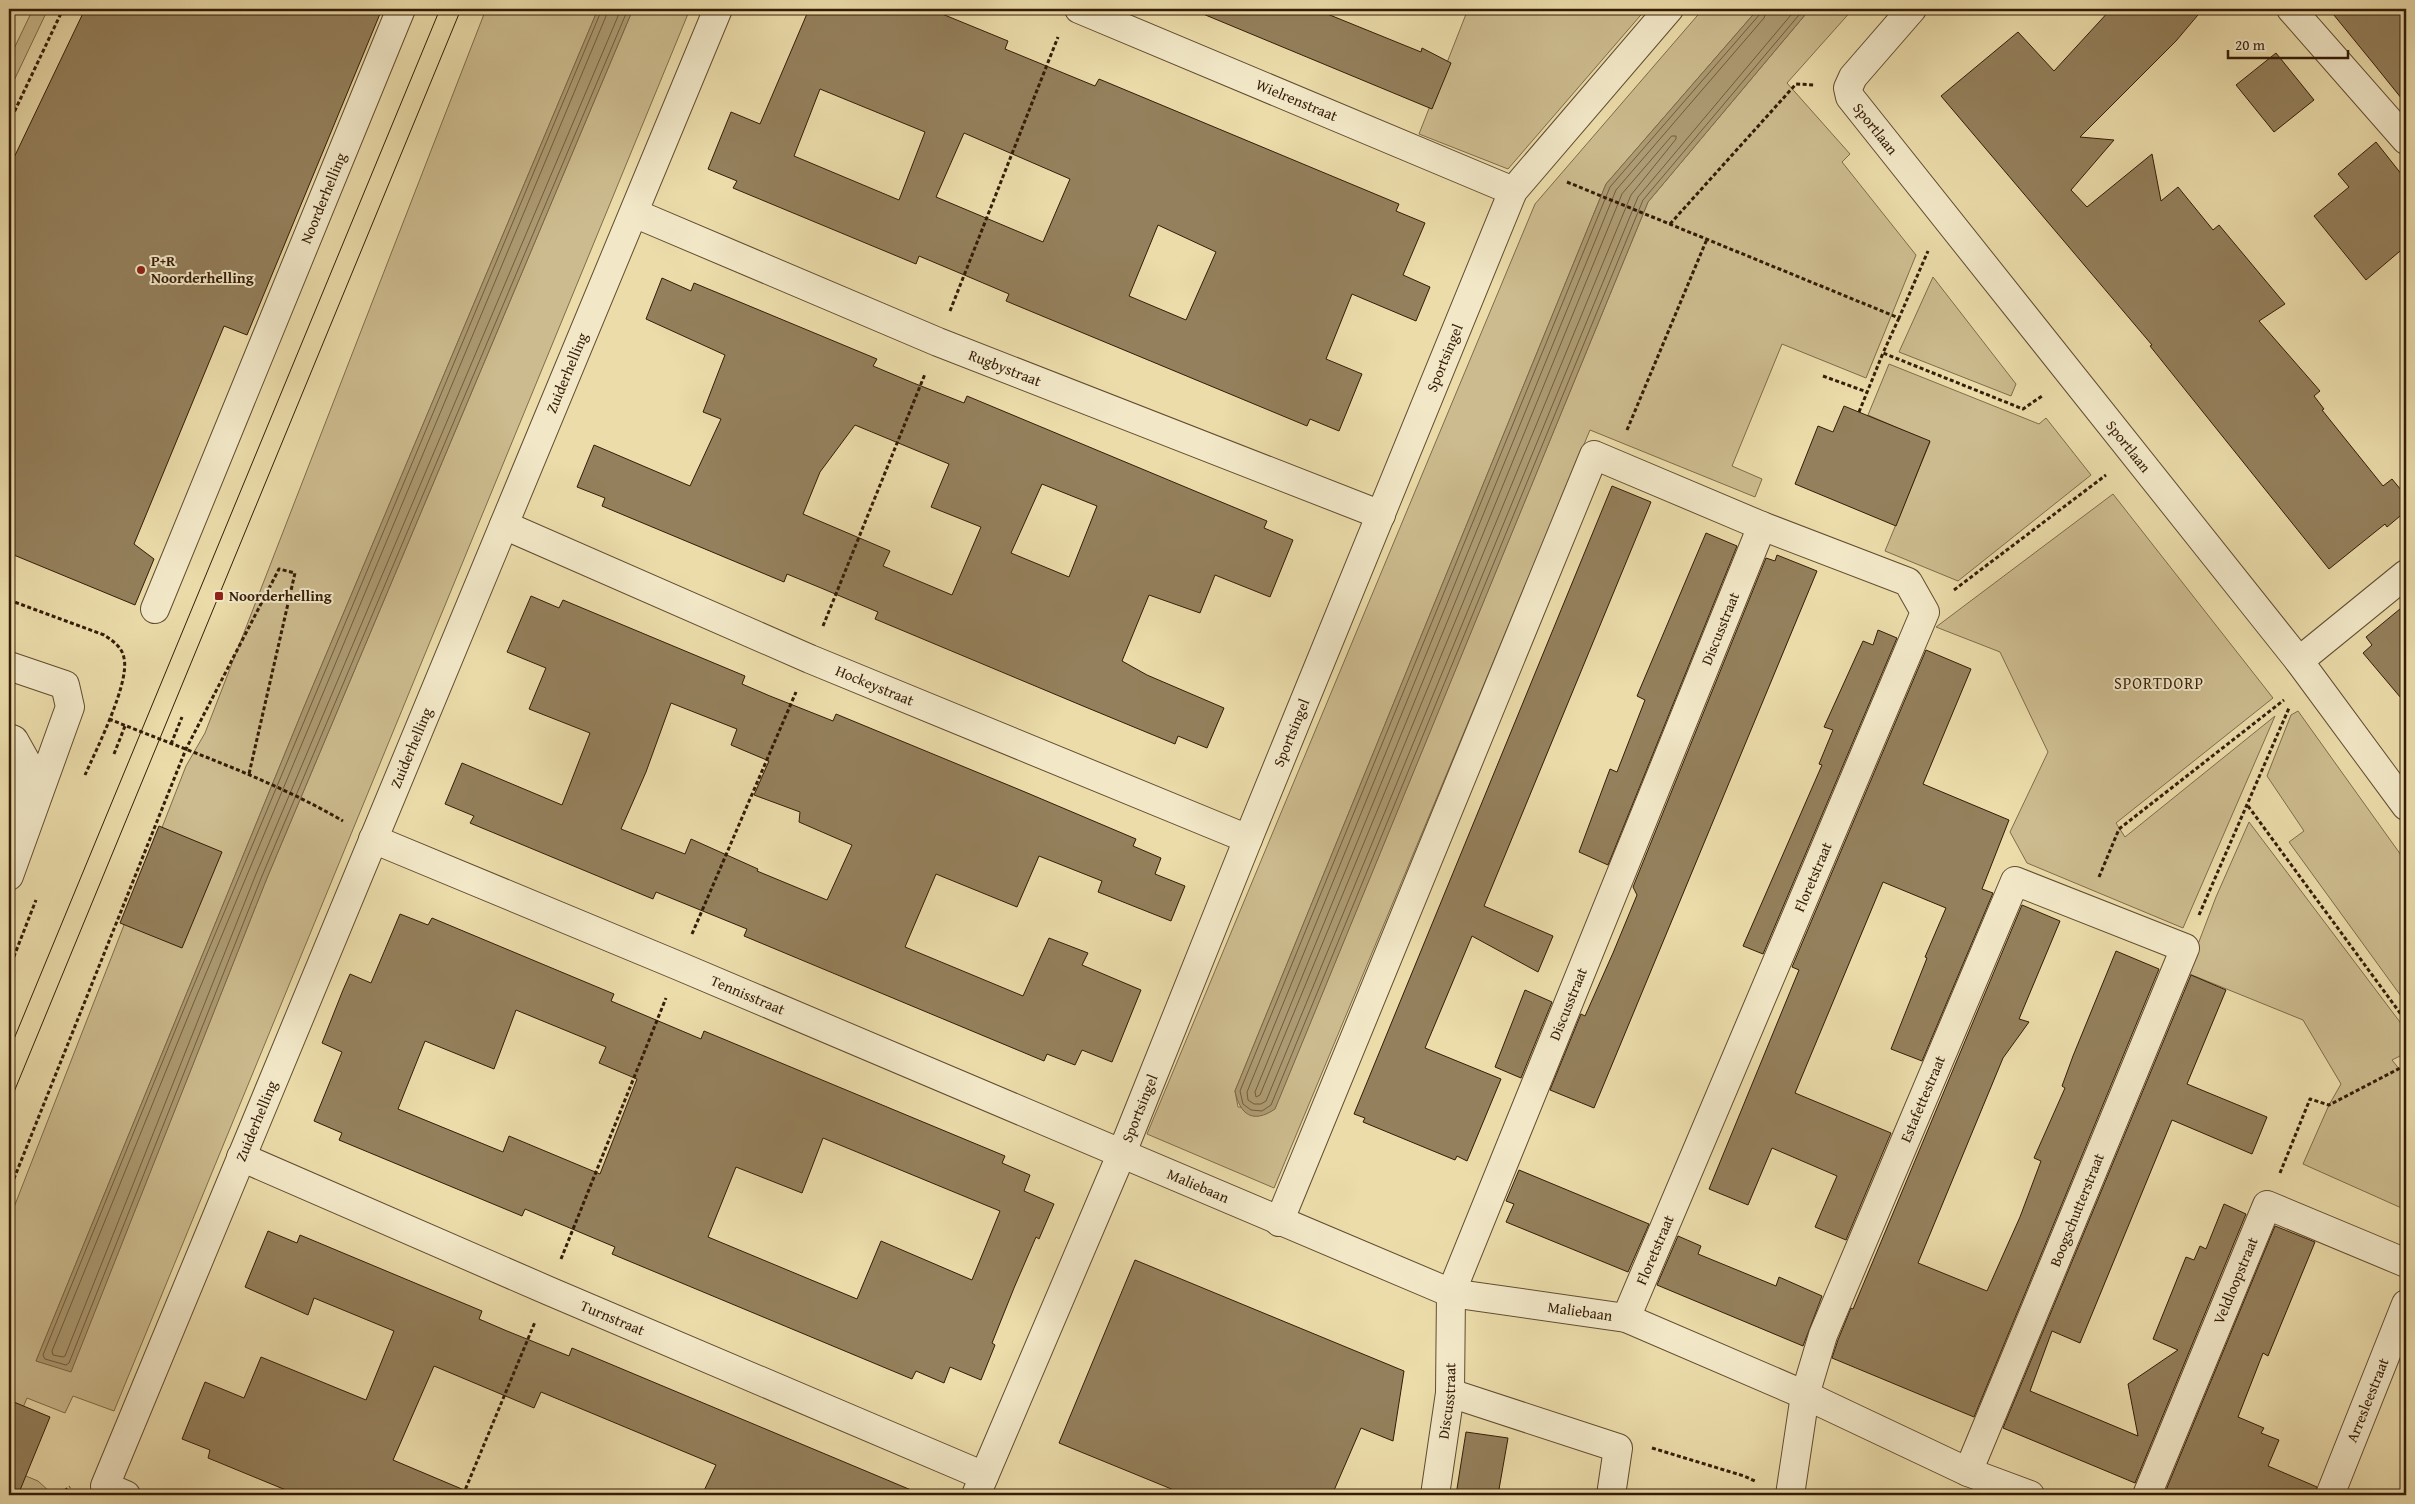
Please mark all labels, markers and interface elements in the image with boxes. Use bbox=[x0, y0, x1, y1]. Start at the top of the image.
scale bar bbox=[2228, 28, 2348, 60]
text: 20 m bbox=[2235, 34, 2266, 55]
street label: Wielrenstraat bbox=[1253, 73, 1341, 126]
street label: Sportlaan bbox=[1848, 98, 1903, 160]
street label: Noorderhelling bbox=[295, 149, 351, 247]
place label: P+R Noorderhelling bbox=[151, 250, 254, 288]
marker: P+R Noorderhelling bbox=[135, 264, 147, 276]
street label: Sportsingel bbox=[1421, 320, 1468, 395]
street label: Zuiderhelling bbox=[540, 329, 593, 416]
street label: Rugbystraat bbox=[966, 344, 1045, 392]
street label: Sportlaan bbox=[2101, 416, 2156, 477]
place label: Noorderhelling bbox=[229, 585, 332, 606]
street label: Discusstraat bbox=[1696, 588, 1744, 668]
marker: Noorderhelling bbox=[213, 590, 225, 602]
street label: Hockeystraat bbox=[833, 660, 918, 711]
district label: SPORTDORP bbox=[2114, 671, 2204, 695]
street label: Sportsingel bbox=[1268, 695, 1314, 770]
street label: Zuiderhelling bbox=[385, 704, 437, 791]
street label: Floretstraat bbox=[1788, 838, 1837, 915]
street label: Discusstraat bbox=[1544, 964, 1592, 1043]
street label: Tennisstraat bbox=[708, 970, 789, 1020]
street label: Estafettestraat bbox=[1895, 1052, 1950, 1145]
street label: Sportsingel bbox=[1116, 1071, 1162, 1145]
street label: Zuiderhelling bbox=[230, 1077, 282, 1164]
street label: Boogschutterstraat bbox=[2044, 1149, 2109, 1270]
street label: Maliebaan bbox=[1164, 1163, 1233, 1208]
street label: Floretstraat bbox=[1630, 1211, 1679, 1288]
street label: Veldloopstraat bbox=[2208, 1233, 2263, 1327]
street label: Turnstraat bbox=[577, 1295, 649, 1341]
street label: Maliebaan bbox=[1546, 1296, 1614, 1326]
street label: Arresleestraat bbox=[2341, 1354, 2394, 1445]
street label: Discusstraat bbox=[1432, 1362, 1460, 1440]

